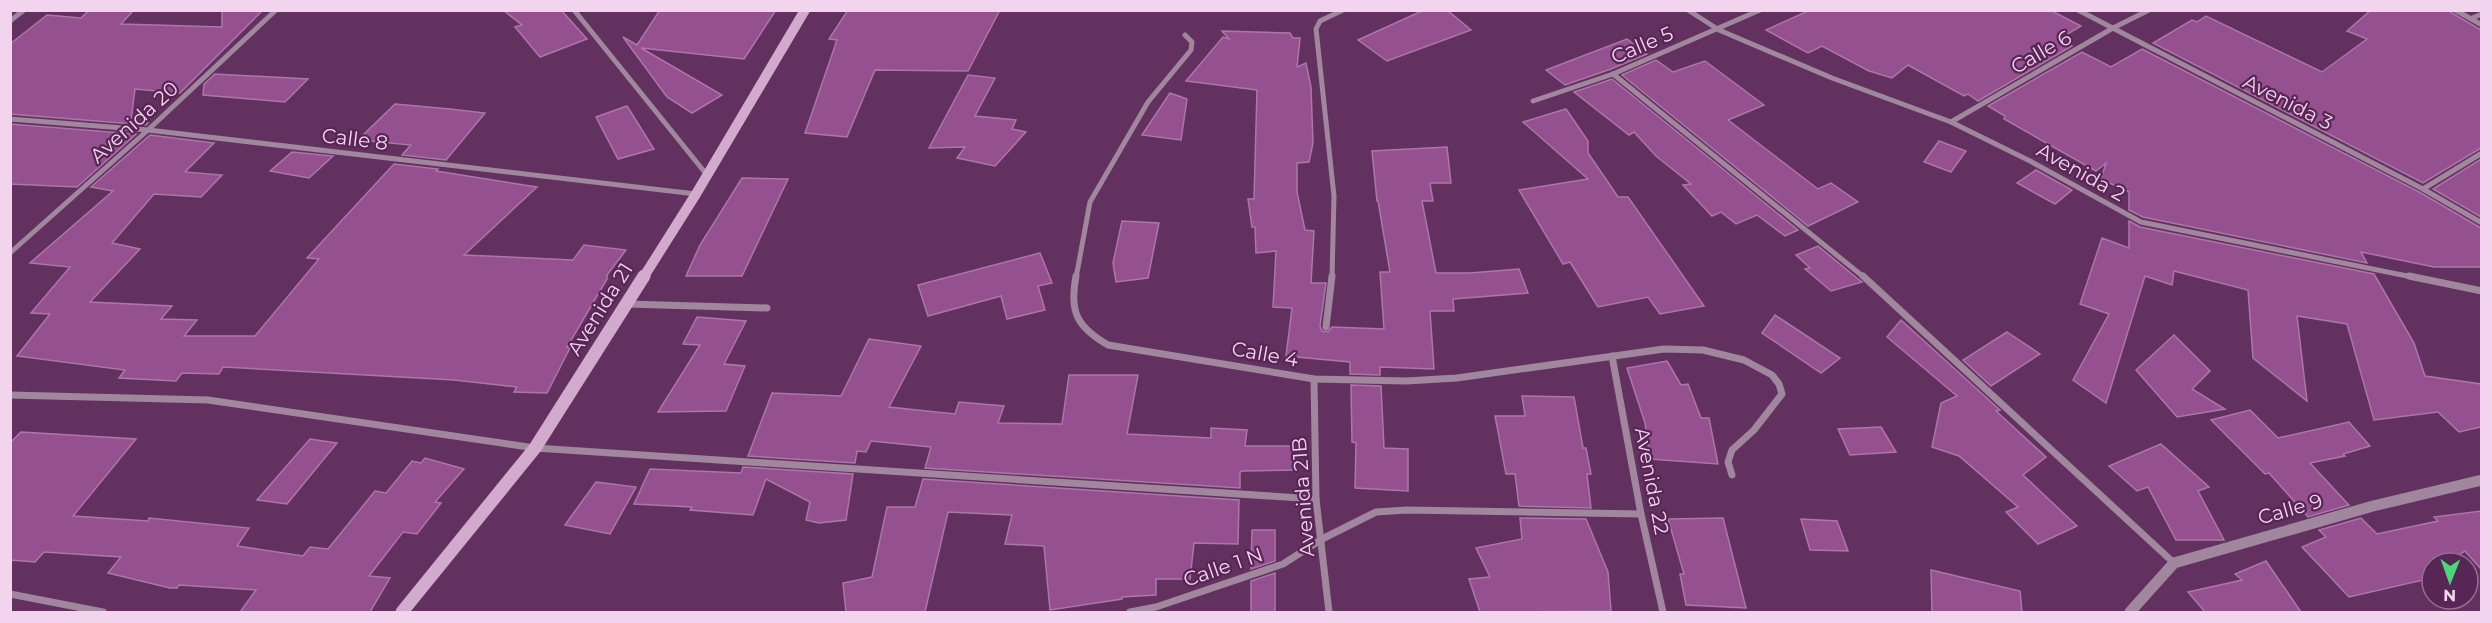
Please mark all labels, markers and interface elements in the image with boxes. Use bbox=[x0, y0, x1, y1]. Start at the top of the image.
street label: Calle 5 bbox=[1607, 21, 1677, 69]
street label: Calle 6 bbox=[2006, 25, 2076, 79]
street label: Avenida 3 bbox=[2239, 69, 2337, 135]
street label: Avenida 20 bbox=[85, 76, 183, 168]
street label: Calle 8 bbox=[320, 123, 390, 155]
street label: Avenida 2 bbox=[2033, 138, 2129, 206]
street label: Avenida 21 bbox=[562, 258, 638, 360]
street label: Calle 4 bbox=[1230, 336, 1300, 372]
street label: Avenida 22 bbox=[1630, 425, 1674, 537]
street label: Avenida 21B bbox=[1287, 437, 1319, 557]
street label: Calle 9 bbox=[2255, 488, 2325, 530]
street label: Calle 1 N bbox=[1180, 542, 1266, 592]
north arrow bbox=[2420, 551, 2480, 611]
text: N bbox=[2443, 586, 2456, 605]

